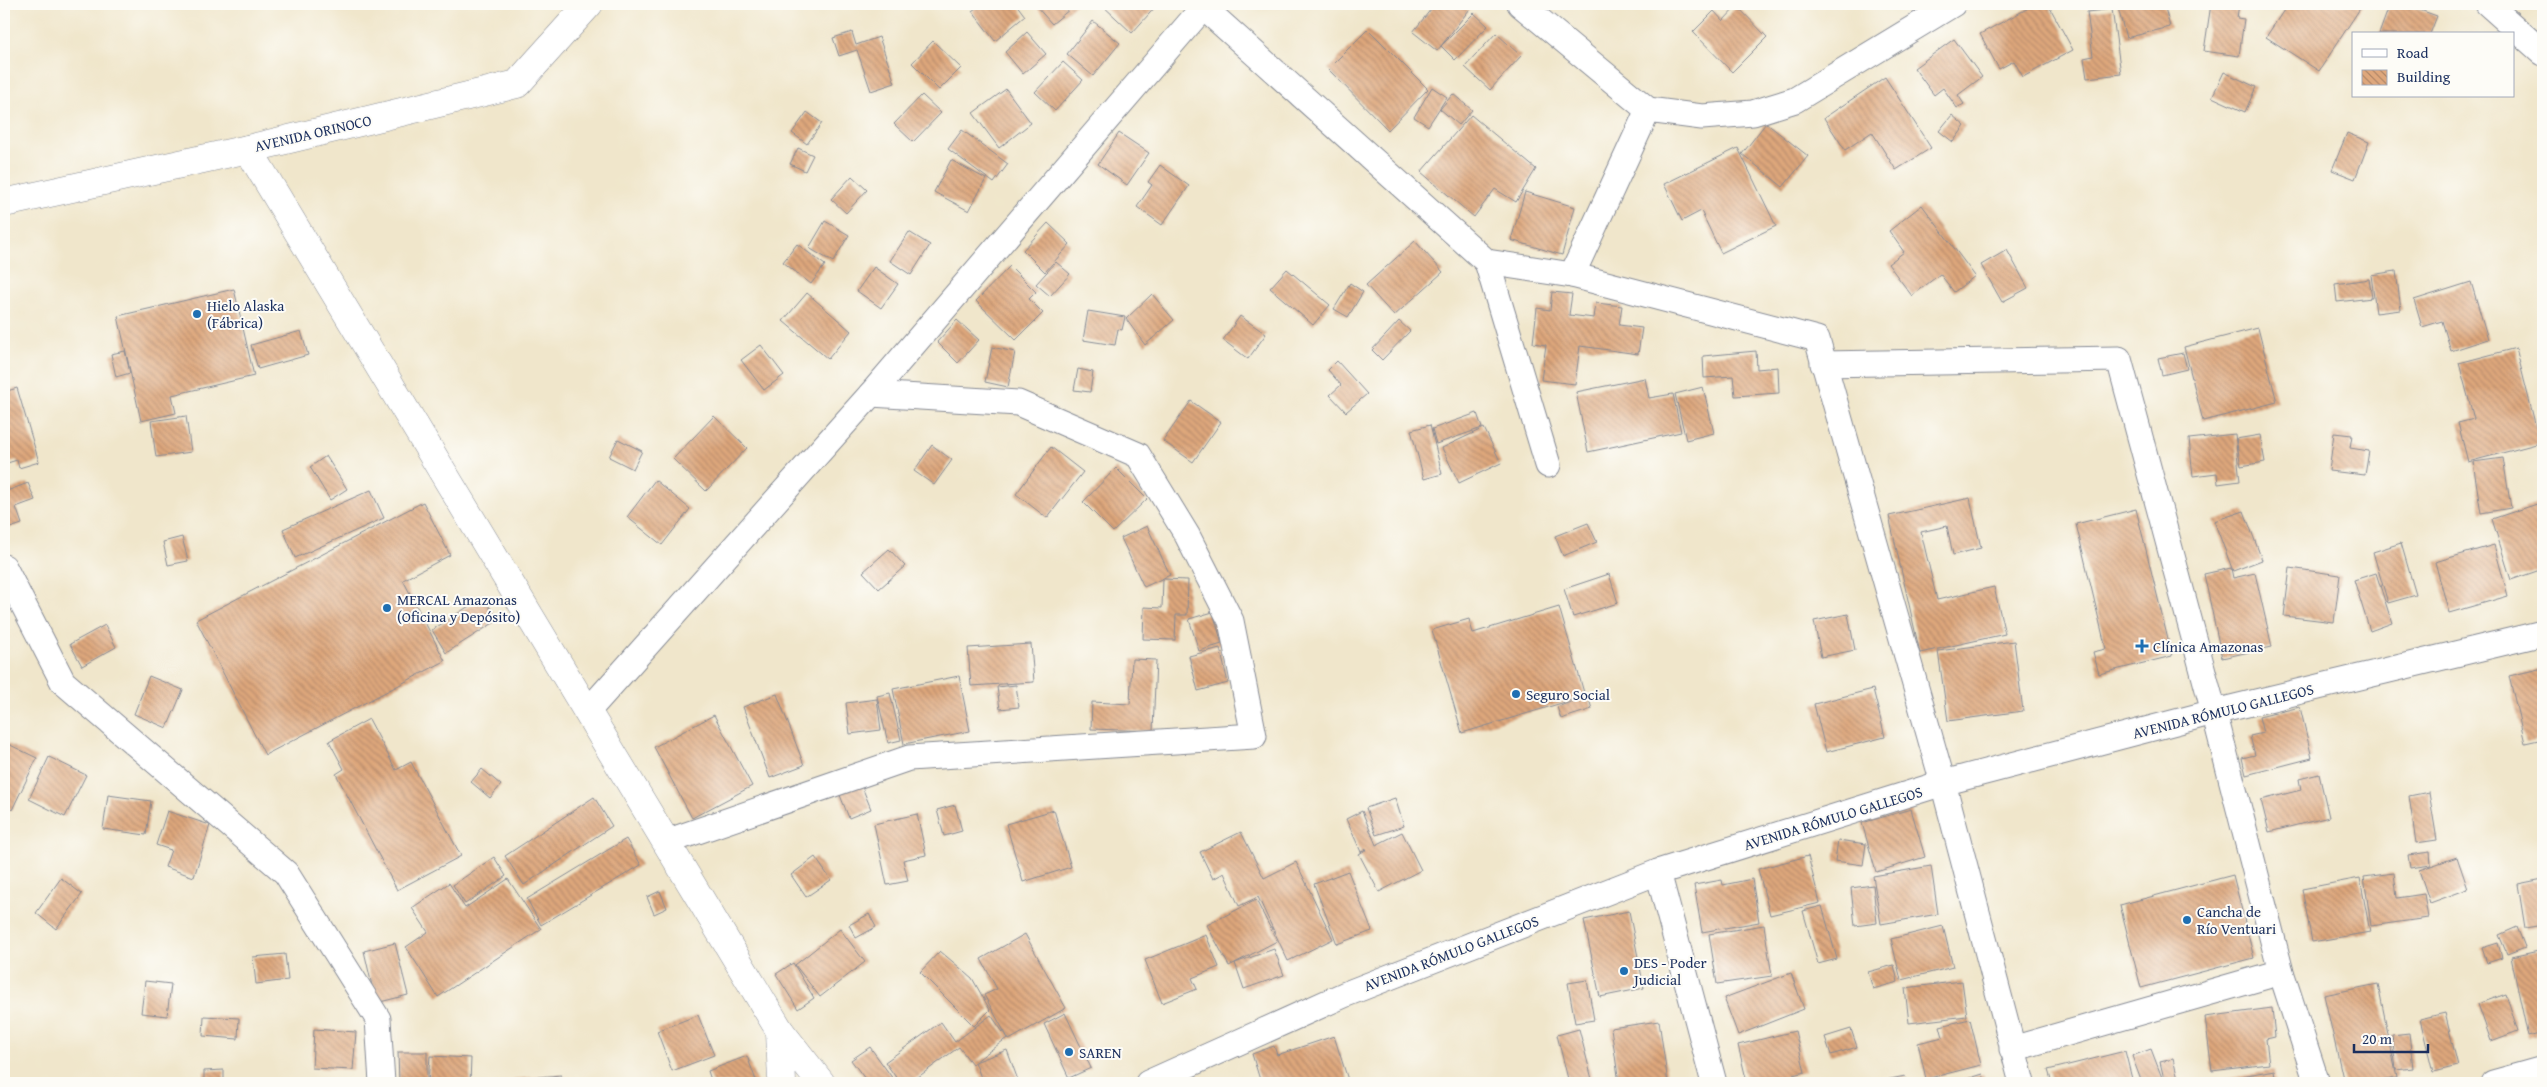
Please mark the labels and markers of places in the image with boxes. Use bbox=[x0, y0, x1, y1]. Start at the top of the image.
place label: Hielo Alaska (Fábrica) bbox=[207, 295, 284, 333]
marker: Hielo Alaska (Fábrica) bbox=[191, 308, 203, 320]
place label: MERCAL Amazonas (Oficina y Depósito) bbox=[397, 589, 520, 627]
marker: MERCAL Amazonas (Oficina y Depósito) bbox=[381, 602, 393, 614]
place label: Clínica Amazonas bbox=[2153, 636, 2263, 657]
marker: Clínica Amazonas bbox=[2135, 639, 2149, 653]
place label: Seguro Social bbox=[1526, 684, 1610, 705]
marker: Seguro Social bbox=[1510, 688, 1522, 700]
place label: Cancha de Río Ventuari bbox=[2197, 901, 2276, 939]
marker: Cancha de Río Ventuari bbox=[2181, 914, 2193, 926]
place label: DES - Poder Judicial bbox=[1632, 952, 1707, 990]
marker: DES - Poder Judicial bbox=[1618, 965, 1630, 977]
place label: SAREN bbox=[1079, 1042, 1122, 1063]
marker: SAREN bbox=[1063, 1046, 1075, 1058]

